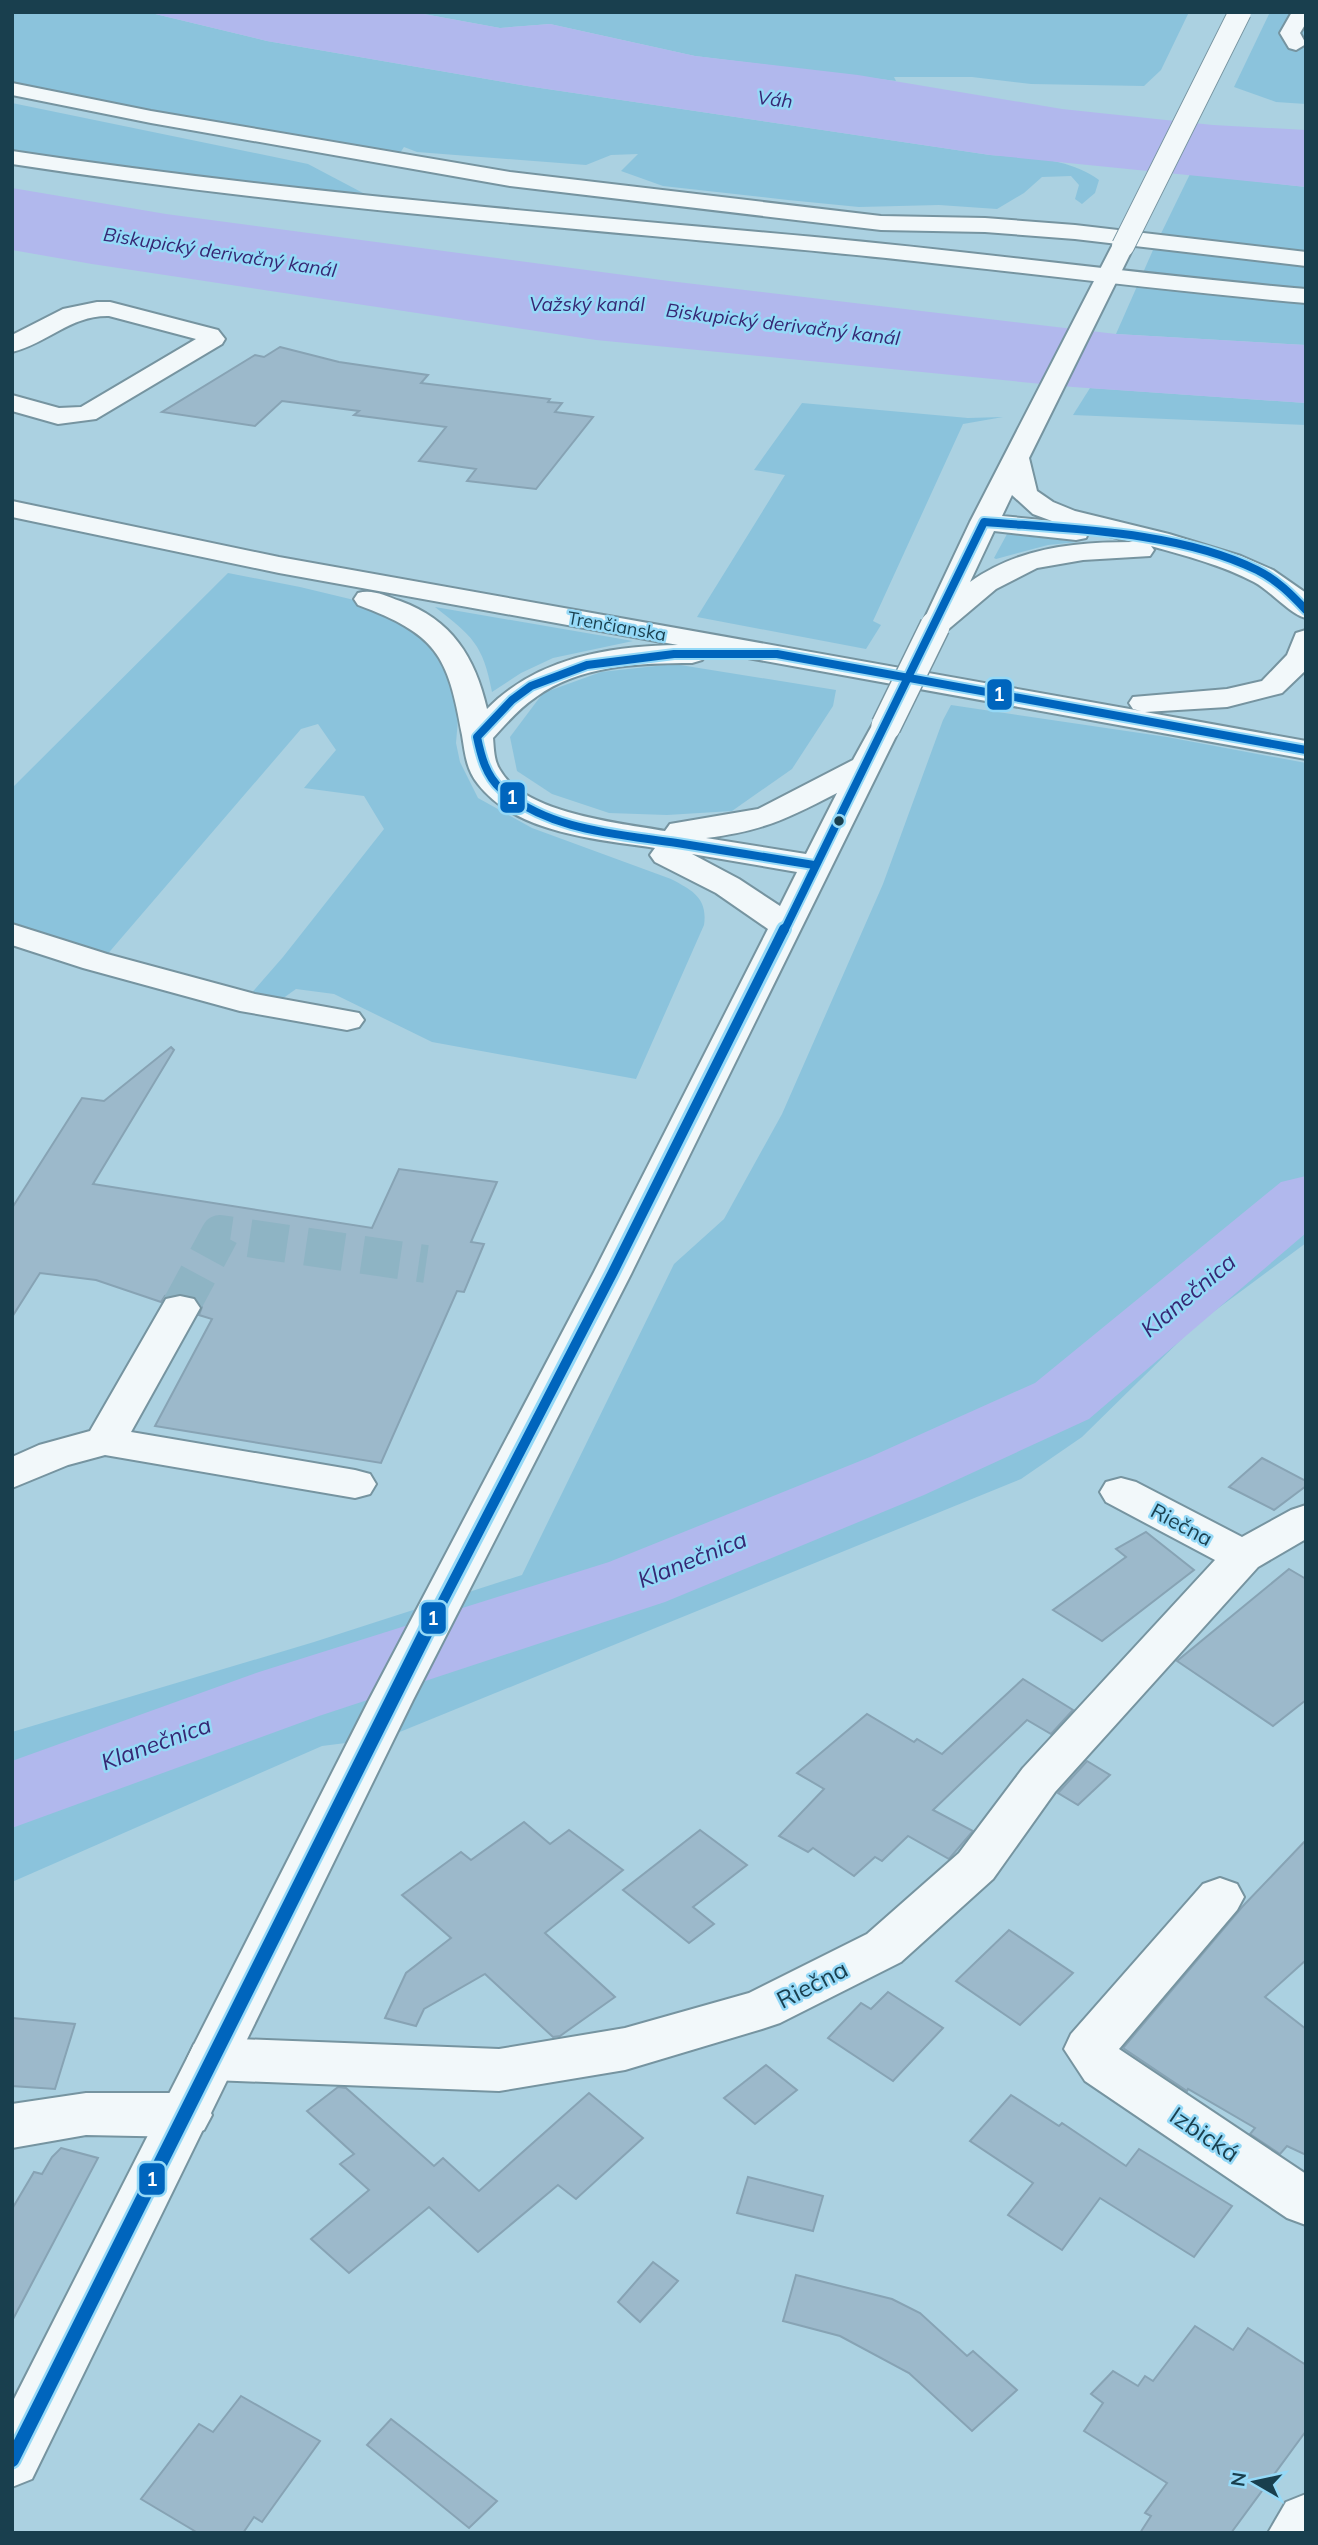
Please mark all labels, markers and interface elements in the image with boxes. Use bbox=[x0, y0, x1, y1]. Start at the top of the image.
water label: Váh bbox=[756, 85, 794, 113]
water label: Biskupický derivačný kanál bbox=[102, 222, 339, 282]
water label: Važský kanál bbox=[529, 292, 645, 316]
water label: Biskupický derivačný kanál bbox=[665, 298, 902, 350]
street label: Trenčianska bbox=[566, 606, 668, 646]
line badge: 1 bbox=[986, 678, 1013, 711]
text: 1 bbox=[993, 682, 1005, 706]
line badge: 1 bbox=[499, 781, 526, 814]
text: 1 bbox=[506, 785, 518, 809]
unlabelled marker bbox=[832, 814, 846, 828]
water label: Klanečnica bbox=[1135, 1247, 1242, 1343]
street label: Riečna bbox=[1147, 1497, 1217, 1551]
water label: Klanečnica bbox=[633, 1524, 751, 1594]
line badge: 1 bbox=[420, 1601, 447, 1635]
text: 1 bbox=[427, 1606, 439, 1630]
water label: Klanečnica bbox=[97, 1710, 215, 1776]
street label: Riečna bbox=[771, 1953, 853, 2015]
street label: Izbická bbox=[1165, 2100, 1245, 2168]
line badge: 1 bbox=[138, 2162, 166, 2196]
text: 1 bbox=[146, 2167, 158, 2191]
north arrow bbox=[1220, 2447, 1290, 2517]
text: N bbox=[1225, 2470, 1251, 2488]

